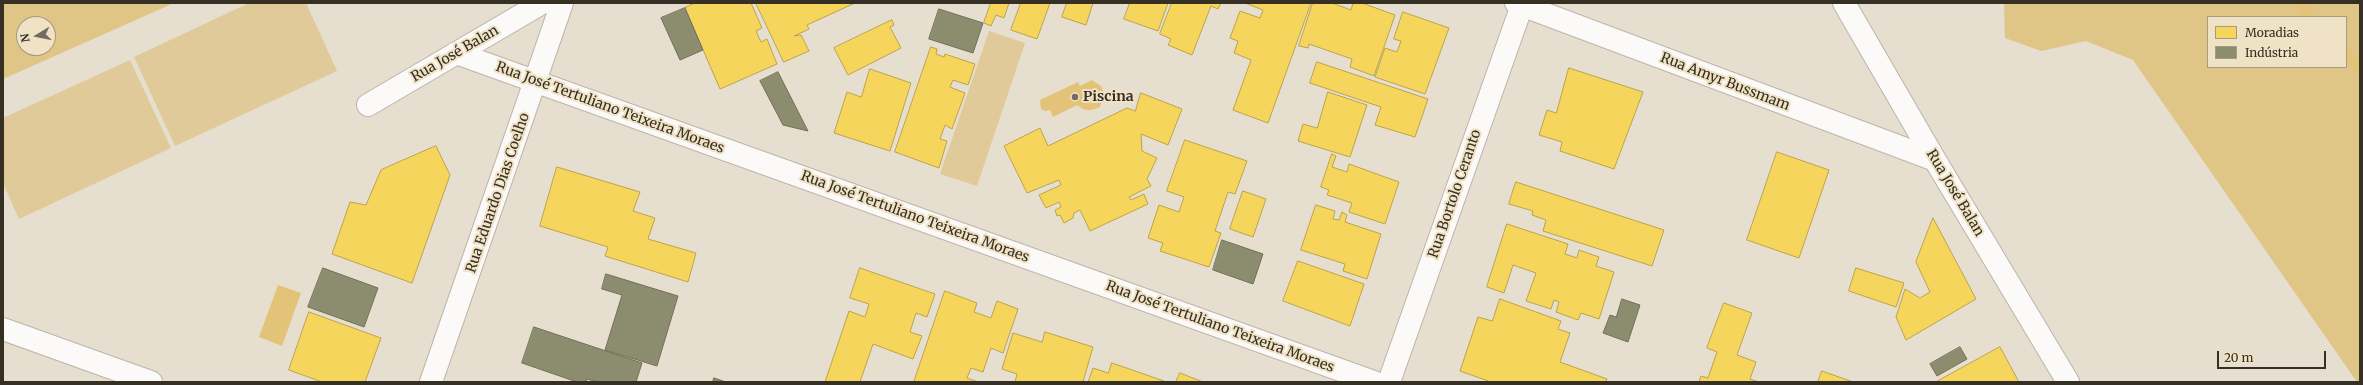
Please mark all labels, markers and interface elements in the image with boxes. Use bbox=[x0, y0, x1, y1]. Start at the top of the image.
north arrow bbox=[16, 16, 56, 56]
legend bbox=[2207, 16, 2347, 68]
street label: Rua José Balan bbox=[408, 22, 502, 86]
text: Moradias bbox=[2245, 25, 2299, 40]
text: N bbox=[18, 32, 33, 43]
text: Indústria bbox=[2245, 45, 2298, 60]
street label: Rua Amyr Bussmam bbox=[1658, 50, 1792, 114]
street label: Rua José Tertuliano Teixeira Moraes bbox=[494, 59, 726, 157]
place label: Piscina bbox=[1083, 89, 1133, 105]
marker: Piscina bbox=[1070, 92, 1080, 102]
street label: Rua Eduardo Dias Coelho bbox=[463, 111, 533, 275]
street label: Rua Bortolo Ceranto bbox=[1425, 128, 1485, 260]
street label: Rua José Balan bbox=[1923, 147, 1987, 239]
street label: Rua José Tertuliano Teixeira Moraes bbox=[799, 168, 1031, 266]
street label: Rua José Tertuliano Teixeira Moraes bbox=[1104, 278, 1336, 376]
scale bar bbox=[2219, 343, 2328, 369]
text: 20 m bbox=[2224, 350, 2253, 365]

